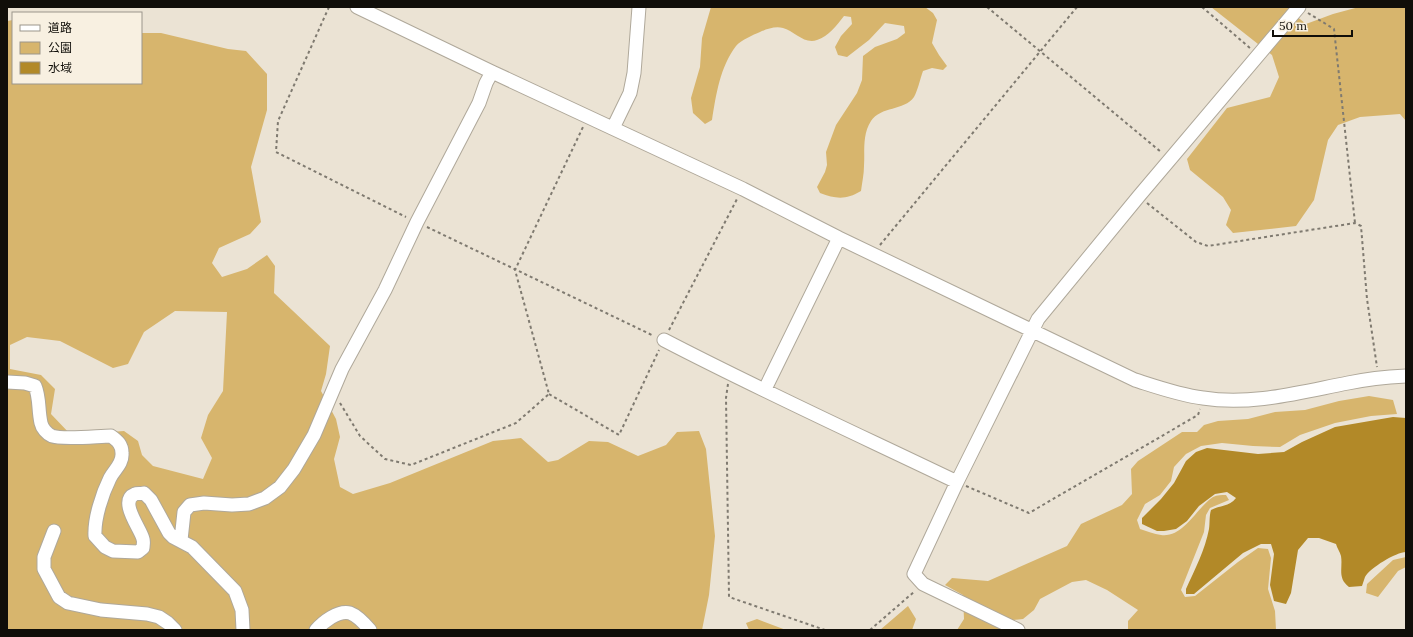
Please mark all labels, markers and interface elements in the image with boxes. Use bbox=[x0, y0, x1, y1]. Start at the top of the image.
legend bbox=[12, 12, 142, 84]
scale bar bbox=[1273, 12, 1352, 38]
text: 50 m bbox=[1279, 18, 1307, 33]
text: 道路 bbox=[48, 20, 72, 35]
text: 公園 bbox=[48, 40, 72, 55]
text: 水域 bbox=[48, 60, 72, 75]

